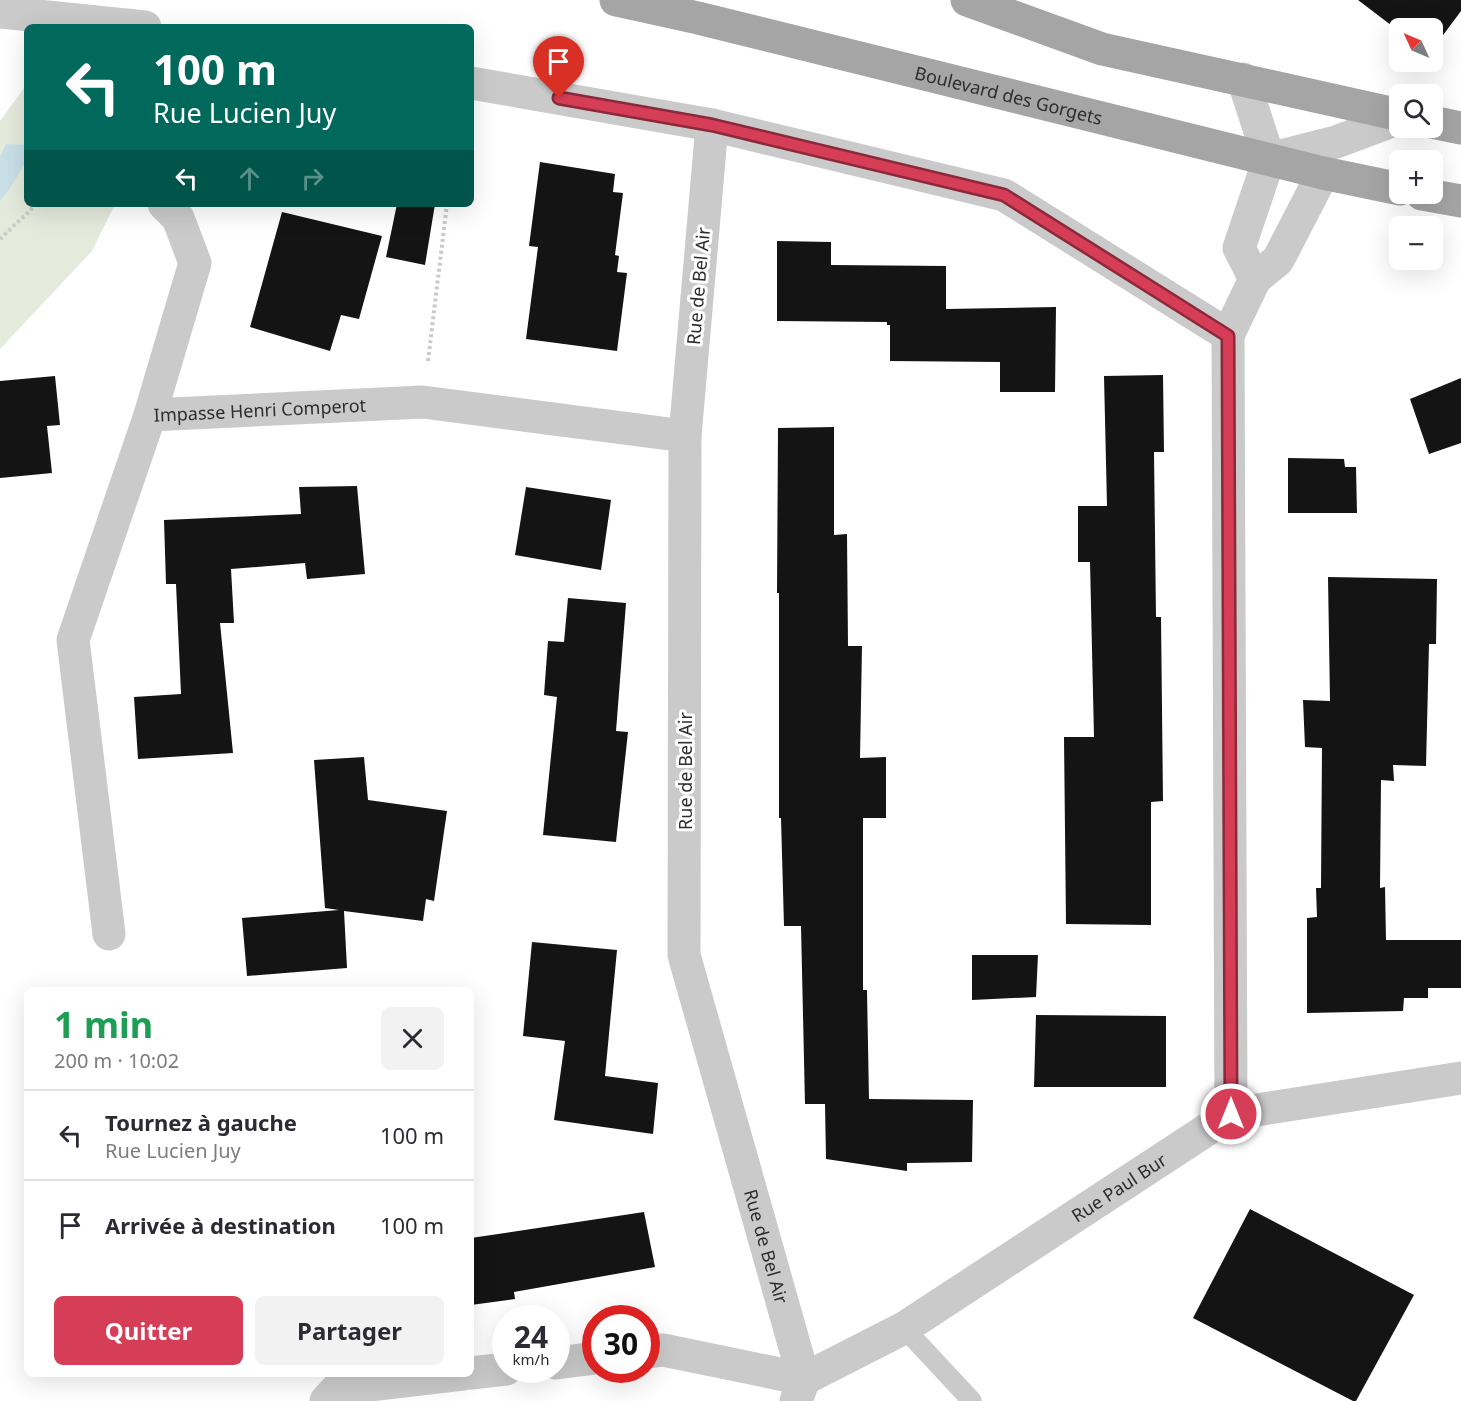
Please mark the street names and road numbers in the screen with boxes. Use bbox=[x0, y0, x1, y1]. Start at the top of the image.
street label: Boulevard des Gorgets bbox=[912, 60, 1105, 130]
street label: Rue de Bel Air bbox=[681, 226, 715, 346]
street label: Impasse Henri Comperot bbox=[153, 393, 367, 427]
street label: Rue de Bel Air bbox=[673, 712, 697, 830]
street label: Rue Paul Bur bbox=[1067, 1147, 1171, 1227]
street label: Rue de Bel Air bbox=[739, 1186, 794, 1307]

